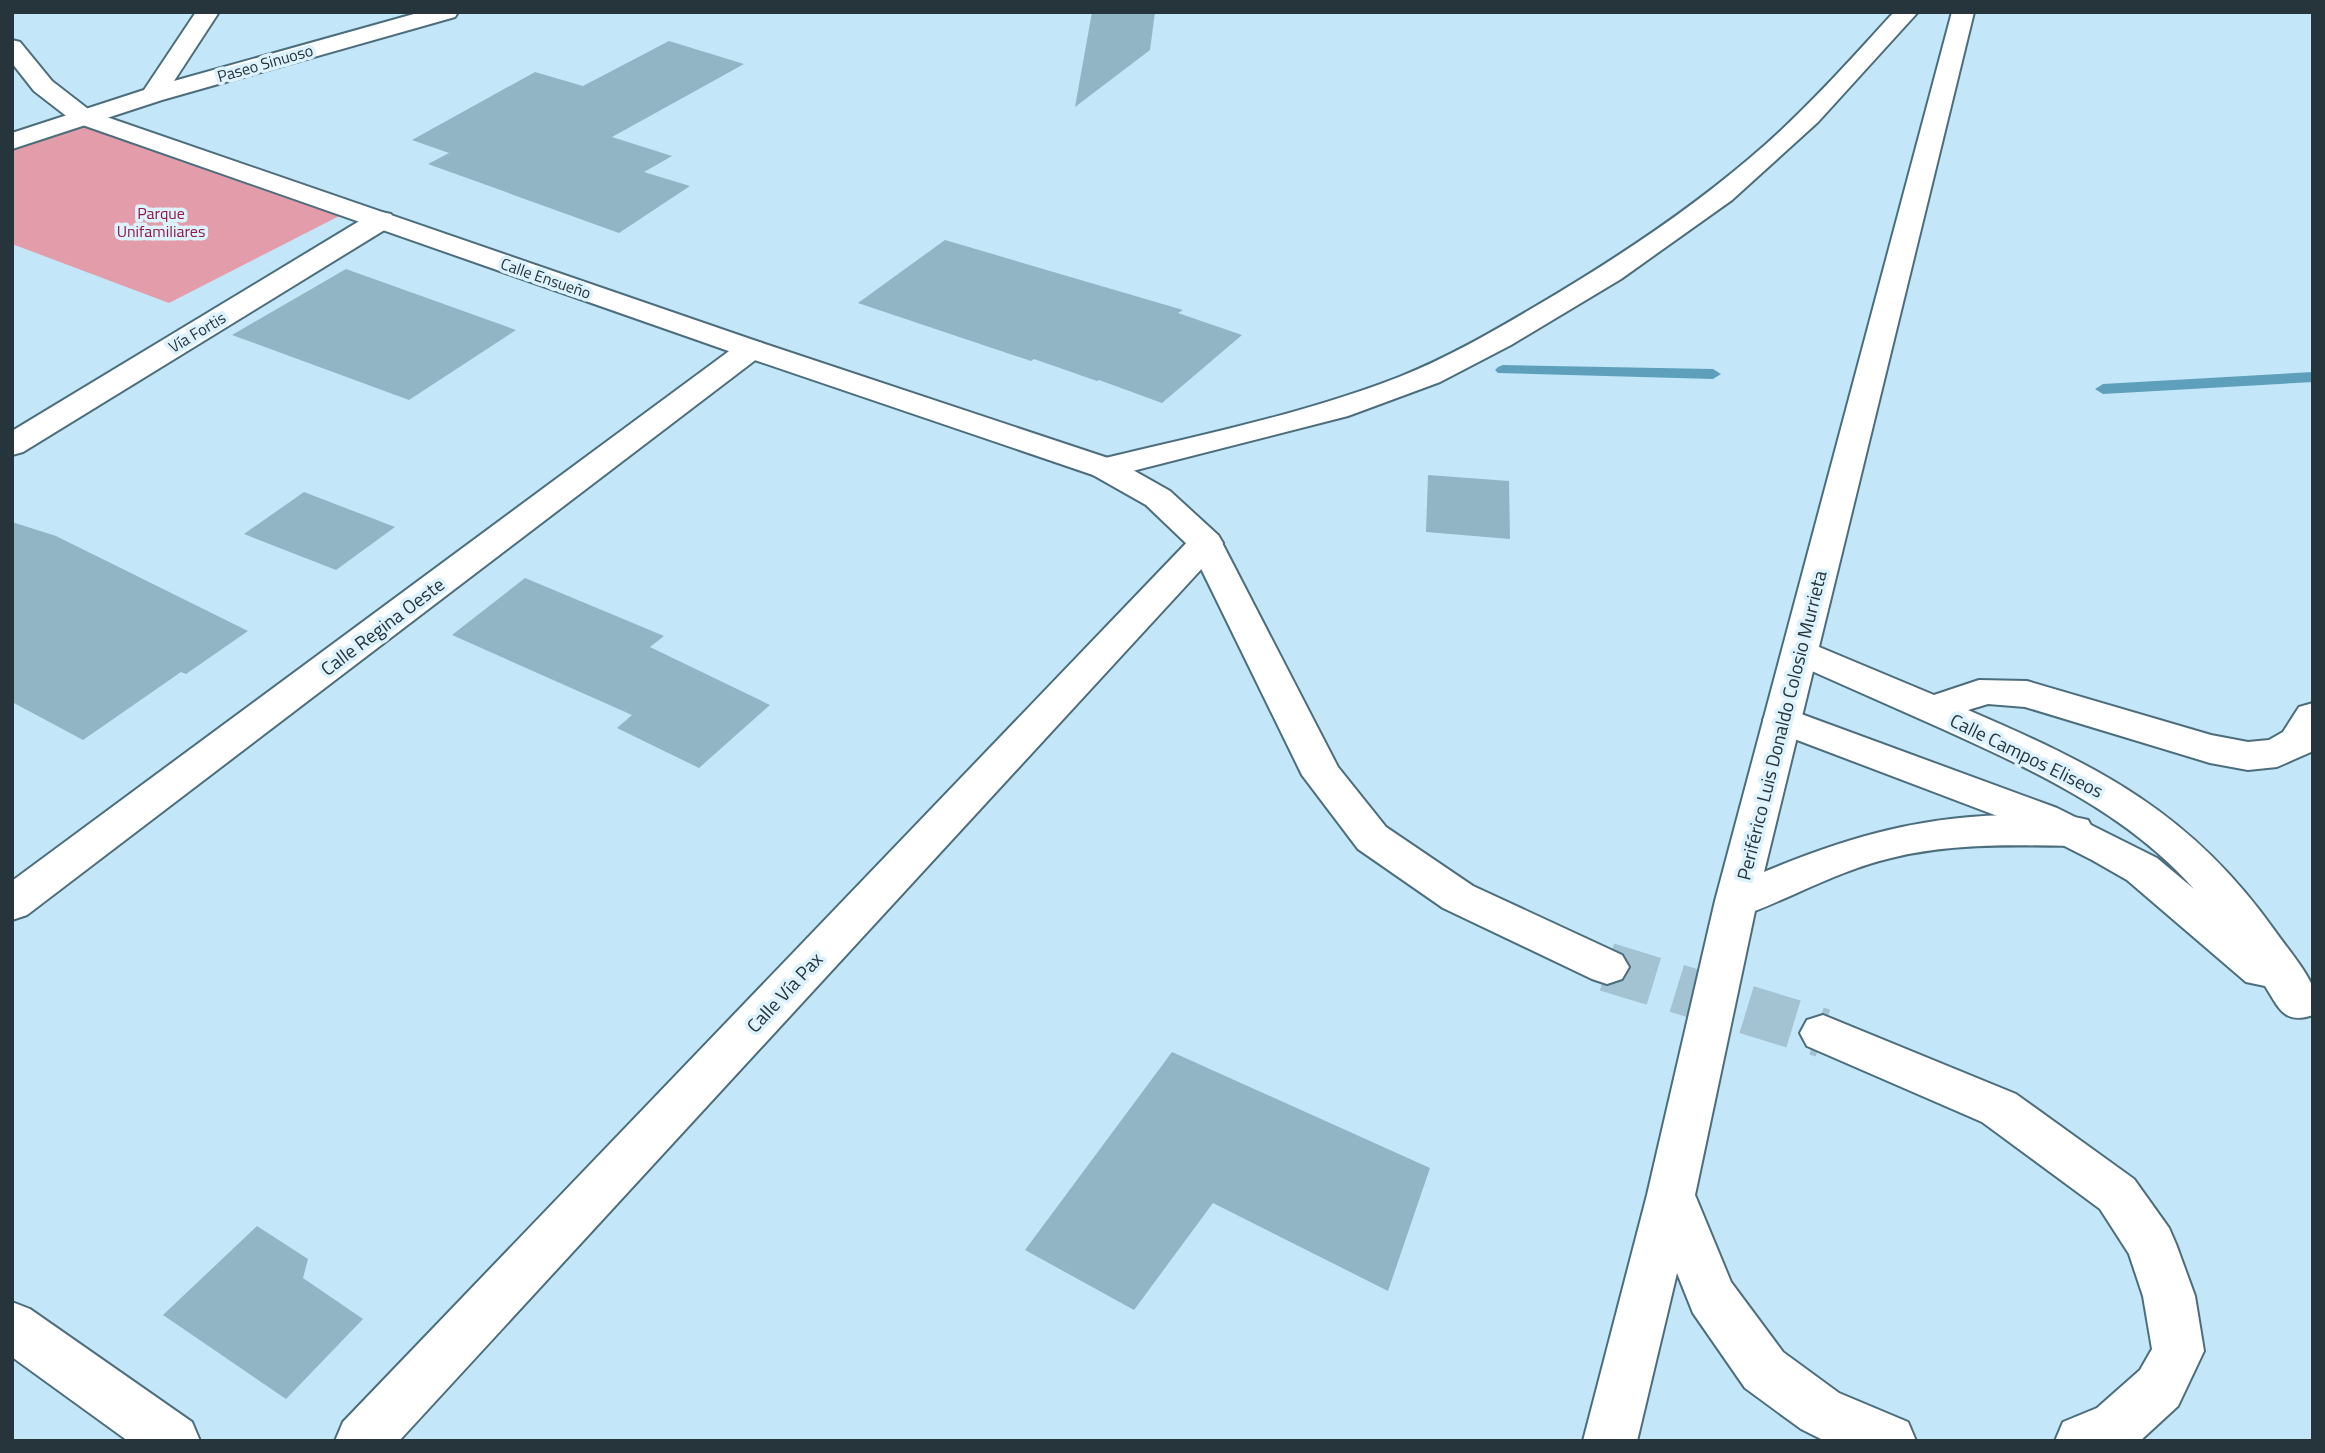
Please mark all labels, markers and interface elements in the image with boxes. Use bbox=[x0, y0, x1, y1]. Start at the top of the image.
street label: Paseo Sinuoso bbox=[214, 38, 316, 88]
park label: Parque Unifamiliares bbox=[117, 201, 205, 243]
street label: Calle Ensueño bbox=[498, 251, 594, 305]
street label: Vía Fortis bbox=[164, 305, 230, 359]
street label: Periférico Luis Donaldo Colosio Murrieta bbox=[1728, 567, 1834, 883]
street label: Calle Regina Oeste bbox=[314, 570, 450, 682]
street label: Calle Campos Eliseos bbox=[1945, 705, 2109, 805]
street label: Calle Vía Pax bbox=[739, 945, 829, 1039]

